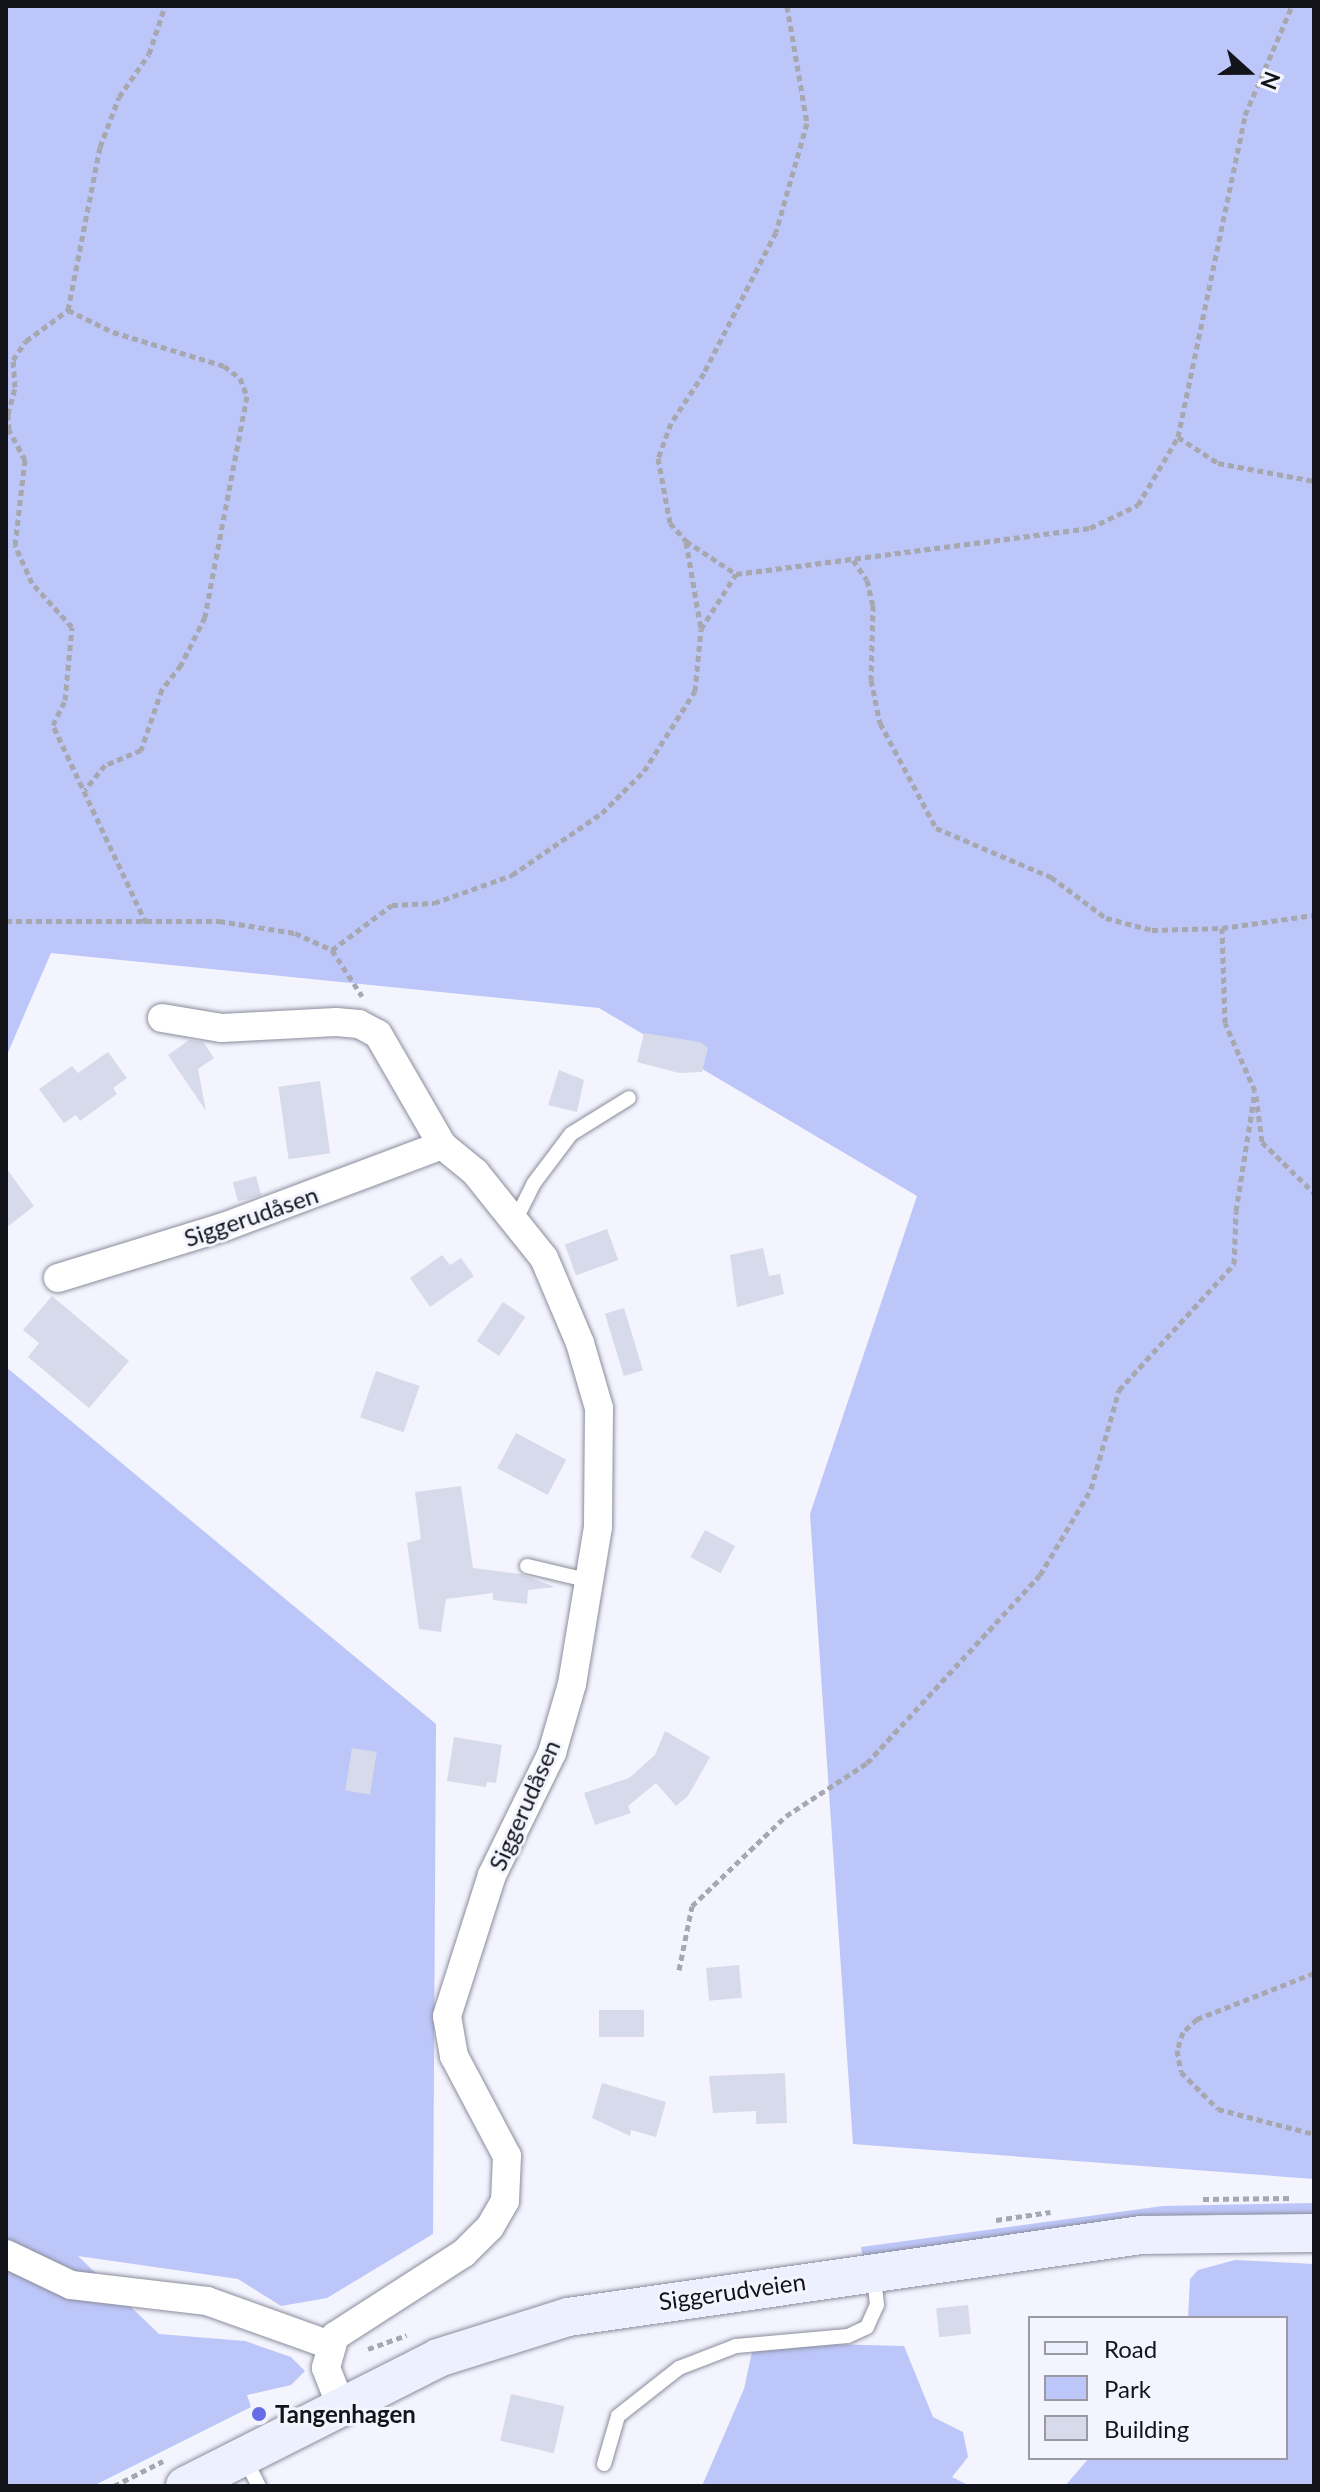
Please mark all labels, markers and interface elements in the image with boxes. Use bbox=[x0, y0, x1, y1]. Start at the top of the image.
north arrow bbox=[1208, 32, 1288, 112]
text: N bbox=[1255, 68, 1287, 94]
street label: Siggerudåsen bbox=[180, 1180, 322, 1252]
street label: Siggerudåsen bbox=[482, 1735, 566, 1875]
street label: Siggerudveien bbox=[657, 2266, 807, 2316]
legend bbox=[1028, 2316, 1288, 2460]
text: Road bbox=[1104, 2334, 1157, 2363]
text: Park bbox=[1104, 2374, 1151, 2403]
place label: Tangenhagen bbox=[275, 2400, 416, 2428]
marker: Tangenhagen bbox=[250, 2405, 268, 2423]
text: Building bbox=[1104, 2414, 1189, 2443]

